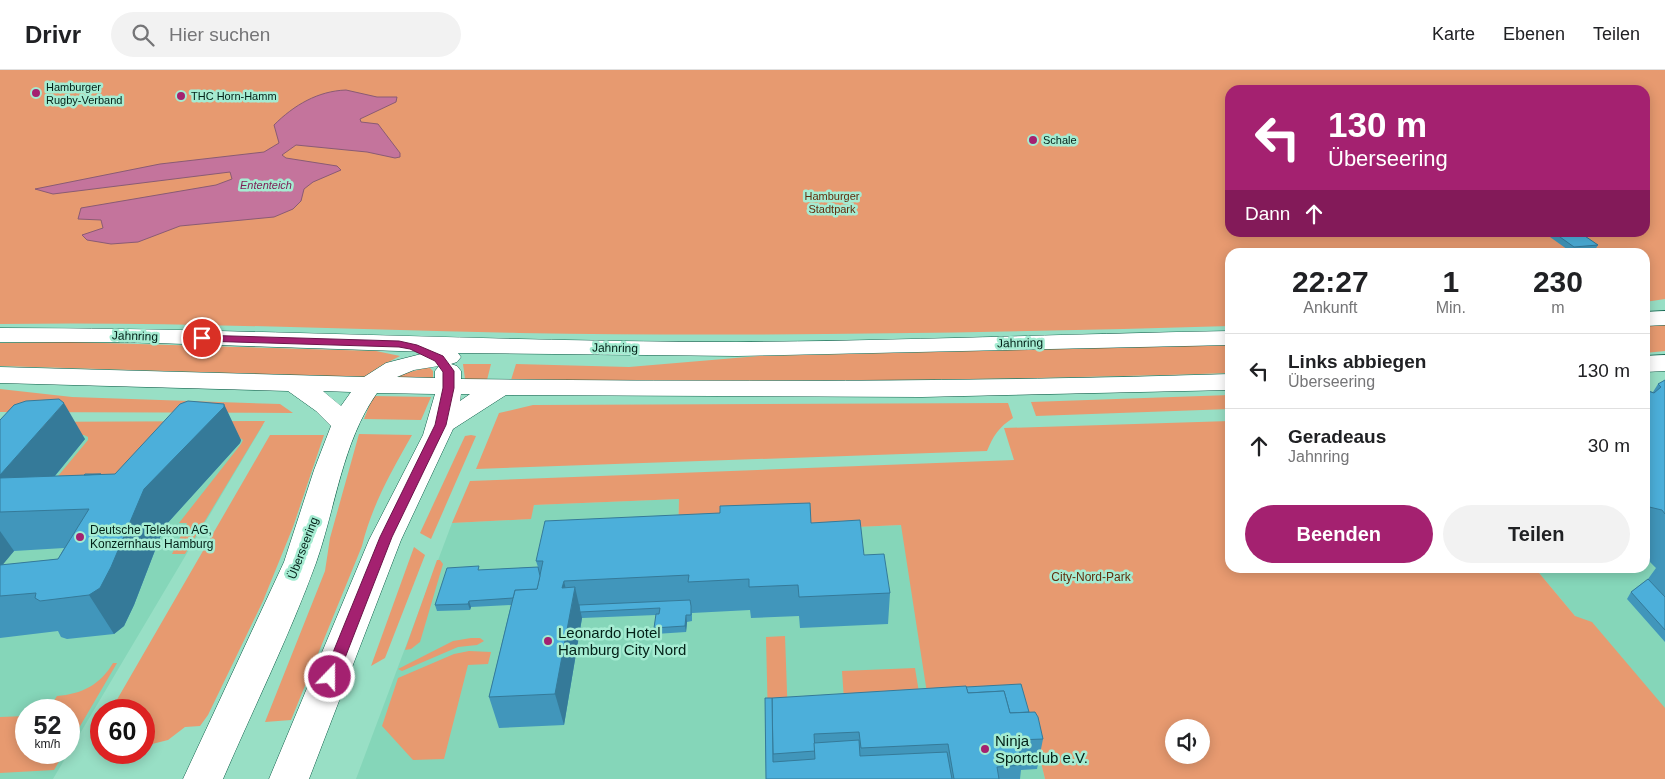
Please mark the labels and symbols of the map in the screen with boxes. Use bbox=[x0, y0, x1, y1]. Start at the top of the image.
place label: Hamburger Rugby-Verband bbox=[46, 81, 122, 106]
marker: Hamburger Rugby-Verband bbox=[30, 87, 42, 99]
marker: THC Horn-Hamm bbox=[175, 90, 187, 102]
place label: THC Horn-Hamm bbox=[191, 90, 277, 102]
marker: Schale bbox=[1027, 134, 1039, 146]
place label: Schale bbox=[1043, 134, 1077, 146]
water label: Ententeich bbox=[240, 179, 292, 191]
park label: Hamburger Stadtpark bbox=[804, 190, 860, 215]
pin bbox=[181, 317, 223, 359]
street label: Jahnring bbox=[112, 328, 158, 344]
street label: Jahnring bbox=[997, 336, 1043, 350]
street label: Jahnring bbox=[592, 341, 638, 355]
street label: Überseering bbox=[285, 515, 321, 581]
place label: Deutsche Telekom AG, Konzernhaus Hamburg bbox=[90, 523, 213, 551]
marker: Deutsche Telekom AG, Konzernhaus Hamburg bbox=[74, 531, 86, 543]
park label: City-Nord-Park bbox=[1051, 570, 1132, 584]
place label: Leonardo Hotel Hamburg City Nord bbox=[558, 624, 686, 658]
marker: Leonardo Hotel Hamburg City Nord bbox=[542, 635, 554, 647]
position arrow bbox=[303, 650, 355, 702]
speed limit sign: 60 bbox=[90, 699, 155, 764]
place label: Ninja Sportclub e.V. bbox=[995, 732, 1088, 766]
marker: Ninja Sportclub e.V. bbox=[979, 743, 991, 755]

